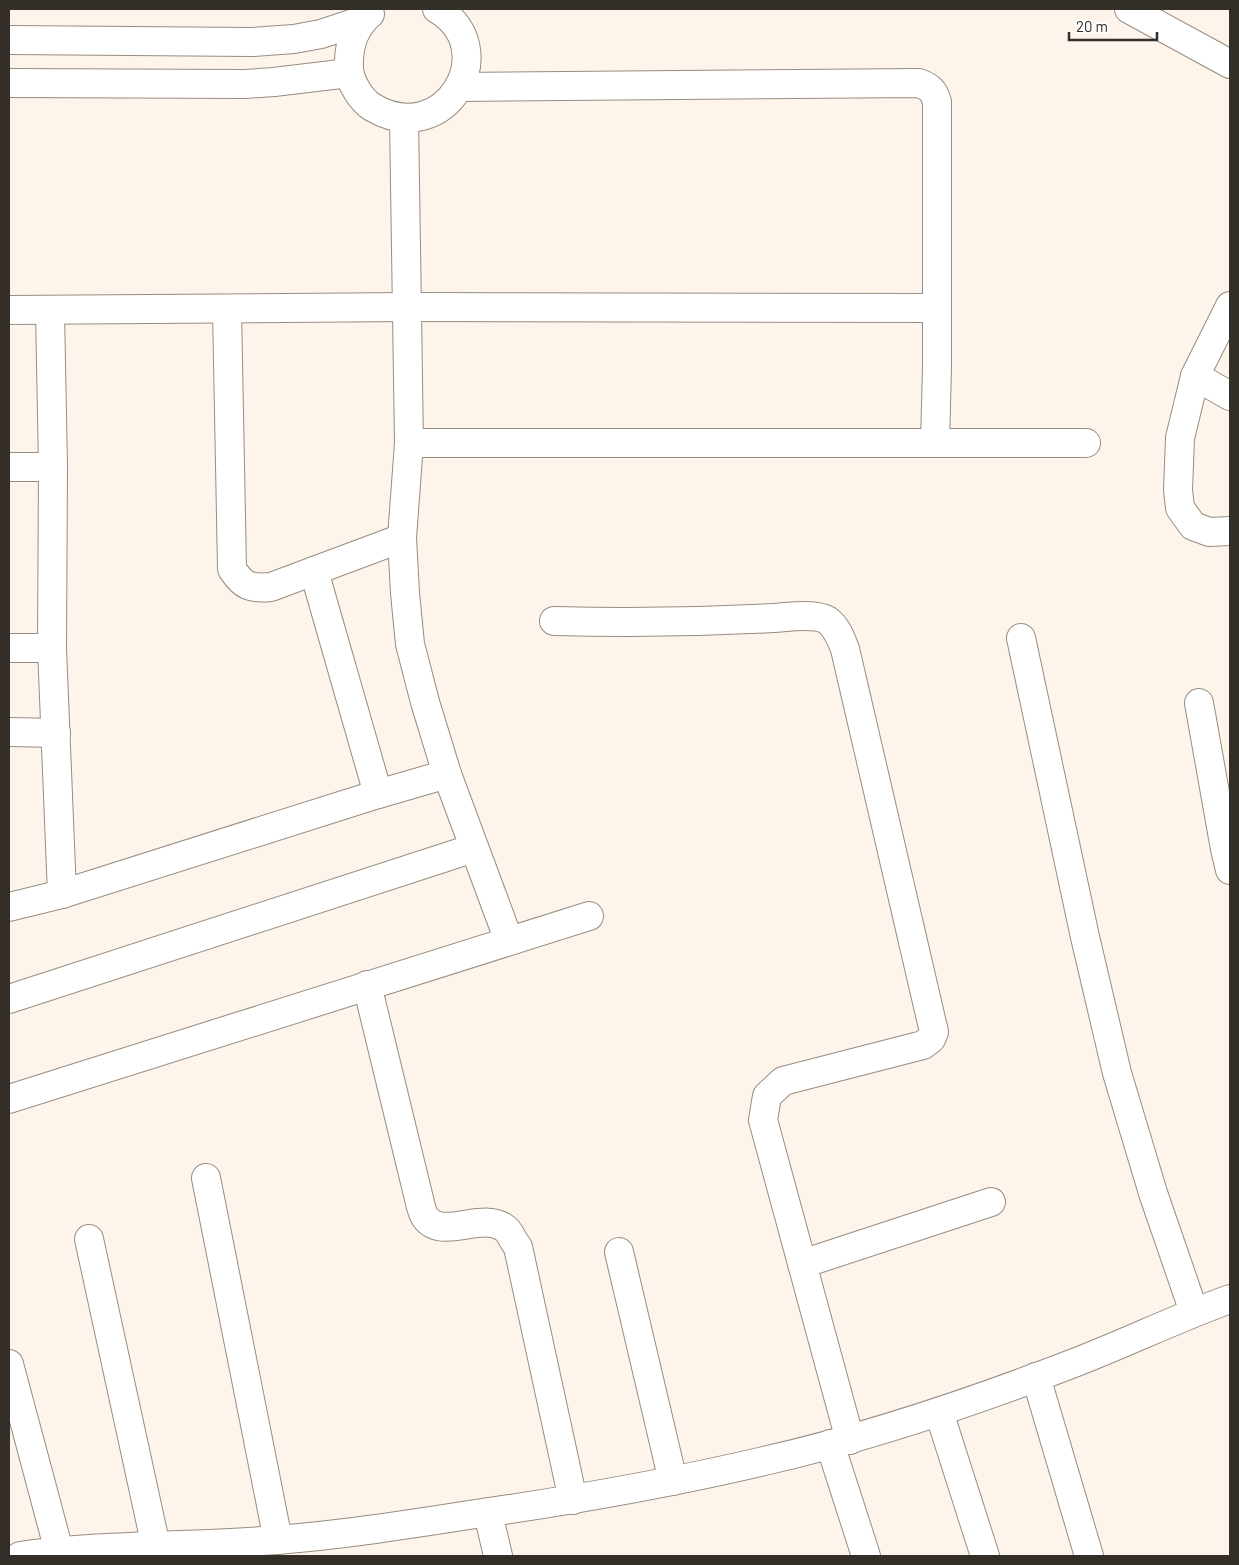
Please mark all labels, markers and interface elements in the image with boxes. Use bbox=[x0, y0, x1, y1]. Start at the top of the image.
scale bar bbox=[1069, 10, 1156, 42]
text: 20 m bbox=[1076, 17, 1108, 35]

